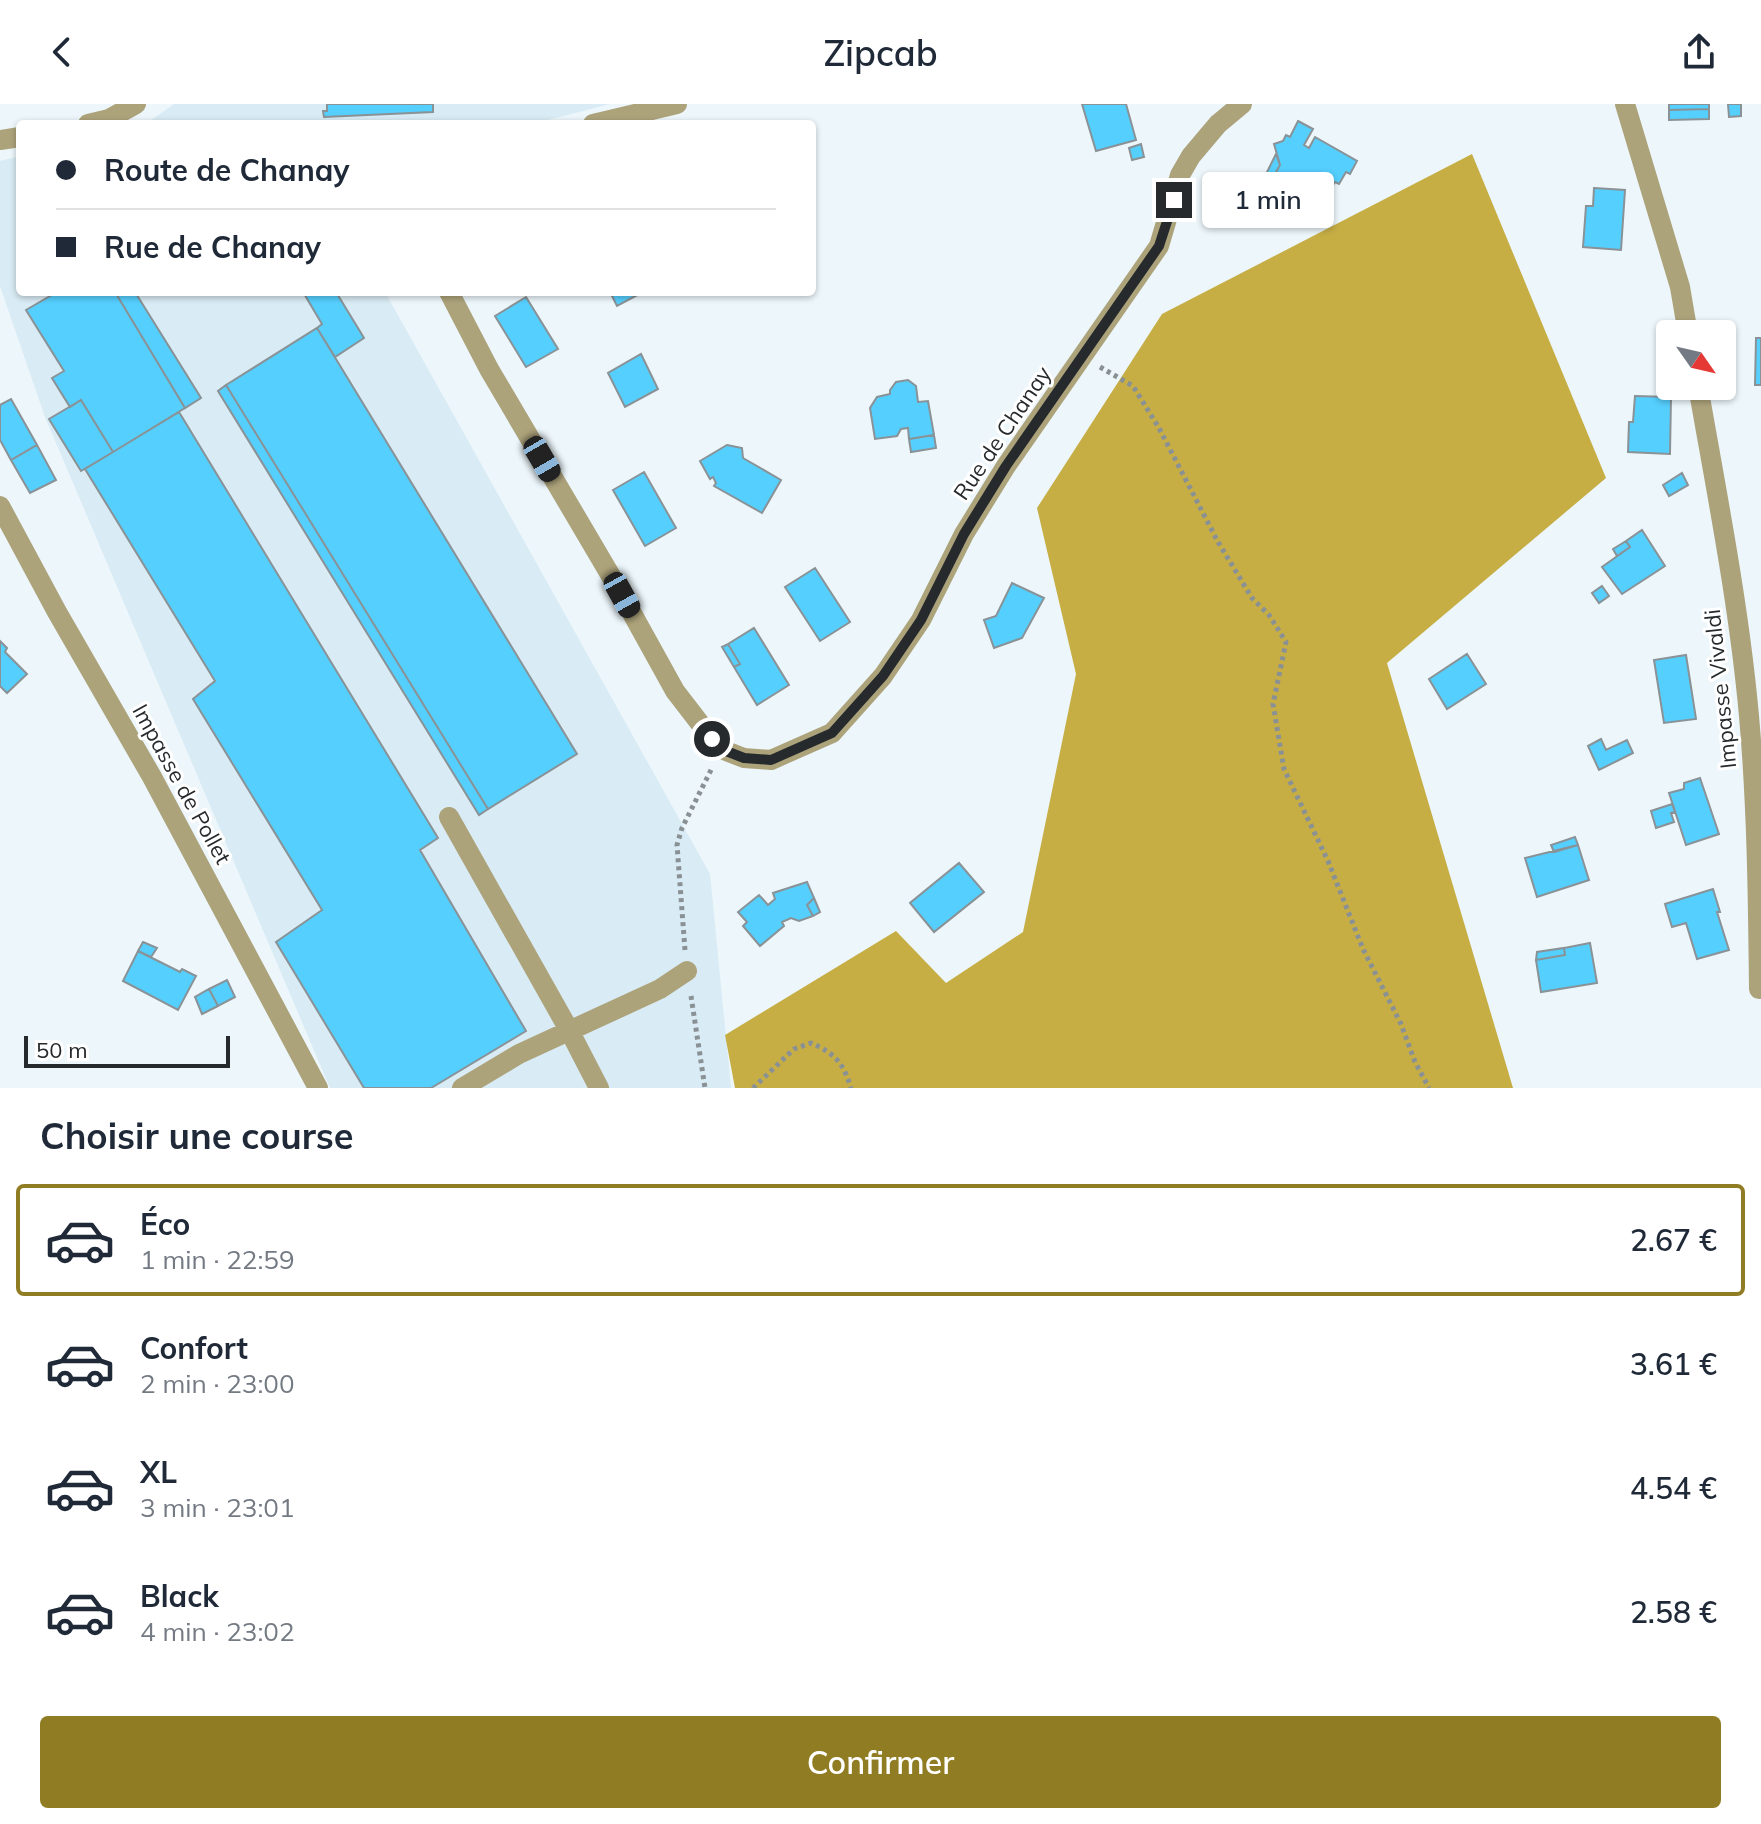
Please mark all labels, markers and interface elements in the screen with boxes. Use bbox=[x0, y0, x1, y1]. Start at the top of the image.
icon: back bbox=[40, 30, 84, 74]
text: Zipcab bbox=[823, 30, 938, 75]
icon: share bbox=[1677, 30, 1721, 74]
text: Route de Chanay bbox=[104, 151, 350, 189]
callout: 1 min bbox=[1202, 172, 1334, 228]
route end bbox=[1156, 182, 1192, 218]
text: 1 min bbox=[1234, 183, 1302, 216]
text: Rue de Chanay bbox=[104, 228, 321, 266]
north arrow bbox=[1656, 320, 1736, 400]
map controls bbox=[1656, 320, 1736, 400]
street label: Rue de Chanay bbox=[947, 361, 1057, 505]
car bbox=[520, 432, 564, 486]
car bbox=[600, 568, 644, 622]
street label: Impasse Vivaldi bbox=[1698, 608, 1742, 770]
street label: Impasse de Pollet bbox=[127, 699, 238, 869]
route start bbox=[694, 721, 730, 757]
scale bar bbox=[24, 1032, 230, 1068]
text: 50 m bbox=[36, 1036, 87, 1064]
text: Choisir une course bbox=[40, 1113, 354, 1158]
icon: car bbox=[44, 1204, 116, 1276]
text: Éco bbox=[140, 1205, 190, 1243]
text: 2.67 € bbox=[1630, 1221, 1717, 1259]
text: 1 min · 22:59 bbox=[140, 1243, 295, 1276]
icon: car bbox=[44, 1328, 116, 1400]
text: Confort bbox=[140, 1329, 248, 1367]
text: 3.61 € bbox=[1630, 1345, 1717, 1383]
text: 2 min · 23:00 bbox=[140, 1367, 295, 1400]
icon: car bbox=[44, 1452, 116, 1524]
text: XL bbox=[140, 1453, 177, 1491]
text: 4.54 € bbox=[1630, 1469, 1717, 1507]
text: 3 min · 23:01 bbox=[140, 1491, 295, 1524]
icon: car bbox=[44, 1576, 116, 1648]
text: Black bbox=[140, 1577, 219, 1615]
text: 2.58 € bbox=[1630, 1593, 1717, 1631]
text: 4 min · 23:02 bbox=[140, 1615, 295, 1648]
button: Confirmer bbox=[40, 1716, 1721, 1808]

